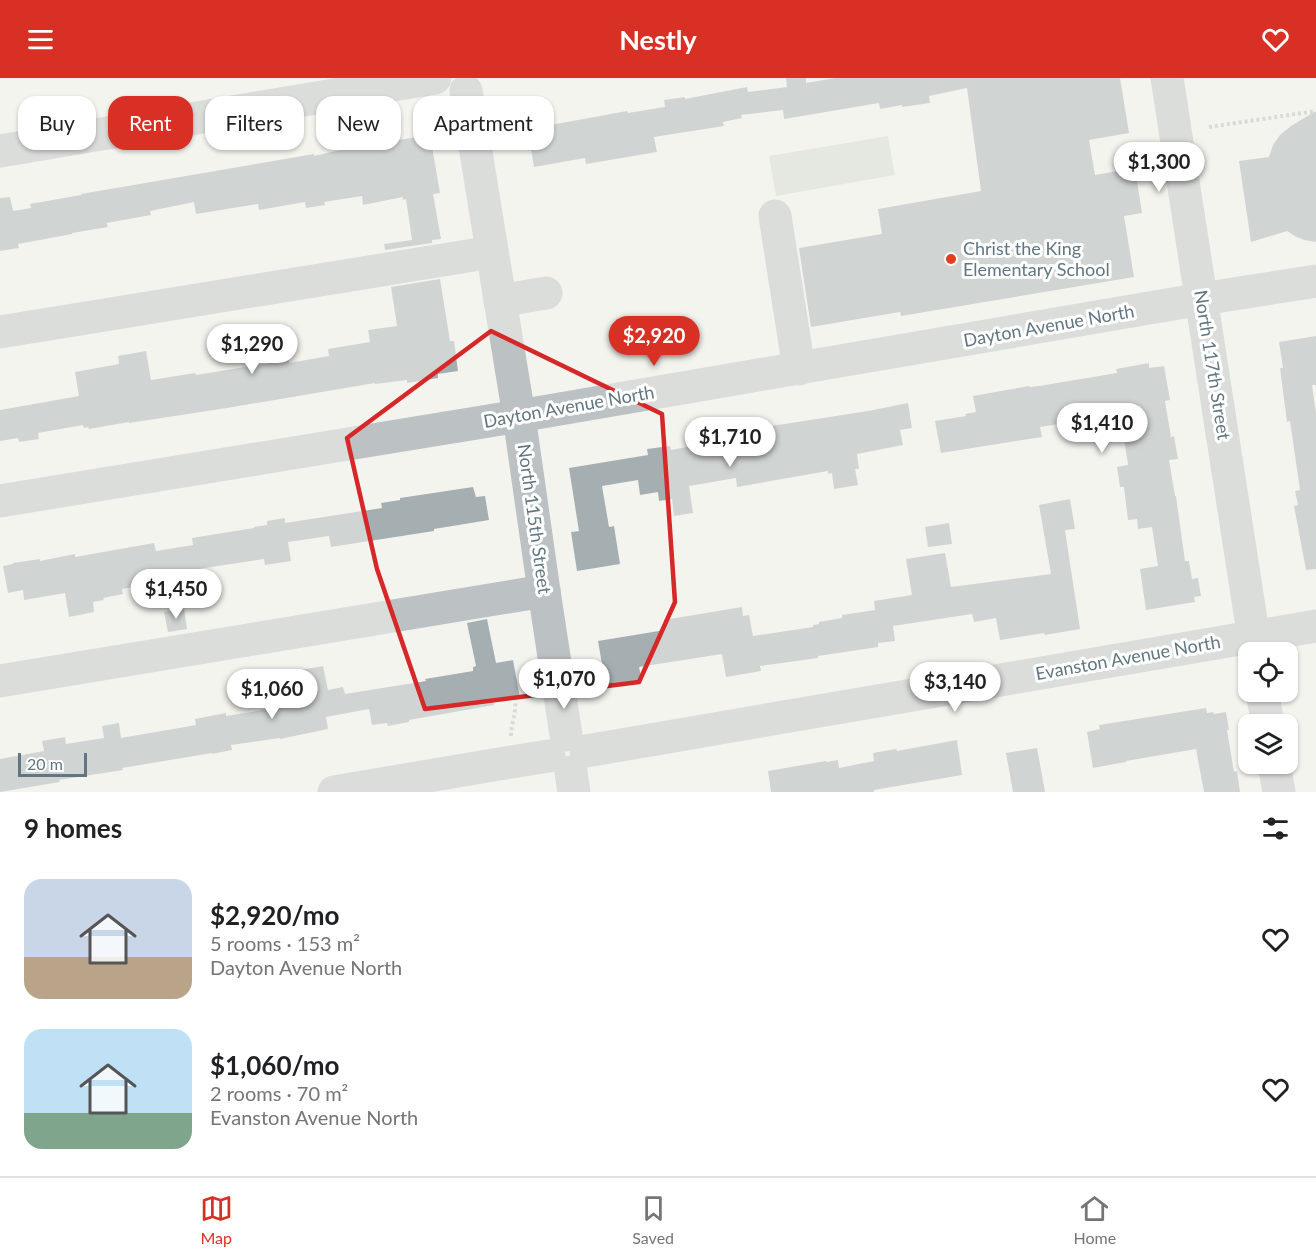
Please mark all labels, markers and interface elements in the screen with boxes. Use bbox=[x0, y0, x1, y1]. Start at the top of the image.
icon: menu bbox=[24, 23, 57, 56]
text: Nestly bbox=[619, 23, 697, 56]
icon: heart bbox=[1259, 23, 1292, 56]
chip: Buy bbox=[18, 96, 96, 150]
chip: Rent bbox=[108, 96, 193, 150]
chip: Filters bbox=[205, 96, 304, 150]
chip: New bbox=[316, 96, 401, 150]
chip: Apartment bbox=[413, 96, 554, 150]
pin: $1,300 bbox=[1110, 142, 1208, 193]
text: $1,300 bbox=[1128, 149, 1190, 173]
place label: Christ the King Elementary School bbox=[963, 237, 1110, 280]
marker: Christ the King Elementary School bbox=[944, 252, 958, 266]
street label: North 117th Street bbox=[1190, 288, 1236, 442]
street label: Dayton Avenue North bbox=[962, 299, 1136, 351]
pin: $2,920 bbox=[605, 316, 703, 367]
text: $2,920 bbox=[623, 323, 685, 347]
pin: $1,290 bbox=[203, 324, 301, 375]
text: $1,290 bbox=[221, 331, 283, 355]
street label: Dayton Avenue North bbox=[482, 380, 656, 432]
pin: $1,410 bbox=[1053, 403, 1151, 454]
text: $1,410 bbox=[1071, 410, 1133, 434]
pin: $1,710 bbox=[681, 417, 779, 468]
text: $1,710 bbox=[699, 424, 761, 448]
street label: North 115th Street bbox=[514, 442, 556, 596]
pin: $1,450 bbox=[127, 569, 225, 620]
text: $1,450 bbox=[145, 576, 207, 600]
street label: Evanston Avenue North bbox=[1034, 630, 1222, 684]
map controls bbox=[1238, 642, 1298, 774]
button: locate bbox=[1238, 642, 1298, 702]
pin: $1,070 bbox=[515, 659, 613, 710]
pin: $3,140 bbox=[906, 662, 1004, 713]
text: $1,070 bbox=[533, 666, 595, 690]
pin: $1,060 bbox=[223, 669, 321, 720]
text: $3,140 bbox=[924, 669, 986, 693]
text: $1,060 bbox=[241, 676, 303, 700]
button: layers bbox=[1238, 714, 1298, 774]
scale bar bbox=[18, 750, 87, 778]
text: 20 m bbox=[27, 754, 63, 773]
text: 9 homes bbox=[24, 812, 122, 844]
icon: filters bbox=[1259, 812, 1292, 845]
text: $2,920/mo bbox=[210, 899, 340, 931]
icon: home bbox=[72, 903, 144, 975]
icon: heart bbox=[1259, 923, 1292, 956]
text: 5 rooms · 153 m² bbox=[210, 931, 360, 955]
text: Dayton Avenue North bbox=[210, 955, 402, 979]
text: $1,060/mo bbox=[210, 1049, 340, 1081]
icon: home bbox=[72, 1053, 144, 1125]
icon: heart bbox=[1259, 1073, 1292, 1106]
text: 2 rooms · 70 m² bbox=[210, 1081, 348, 1105]
text: Evanston Avenue North bbox=[210, 1105, 418, 1129]
tab: Map bbox=[200, 1192, 233, 1247]
tab: Saved bbox=[632, 1192, 674, 1247]
tab: Home bbox=[1074, 1192, 1116, 1247]

